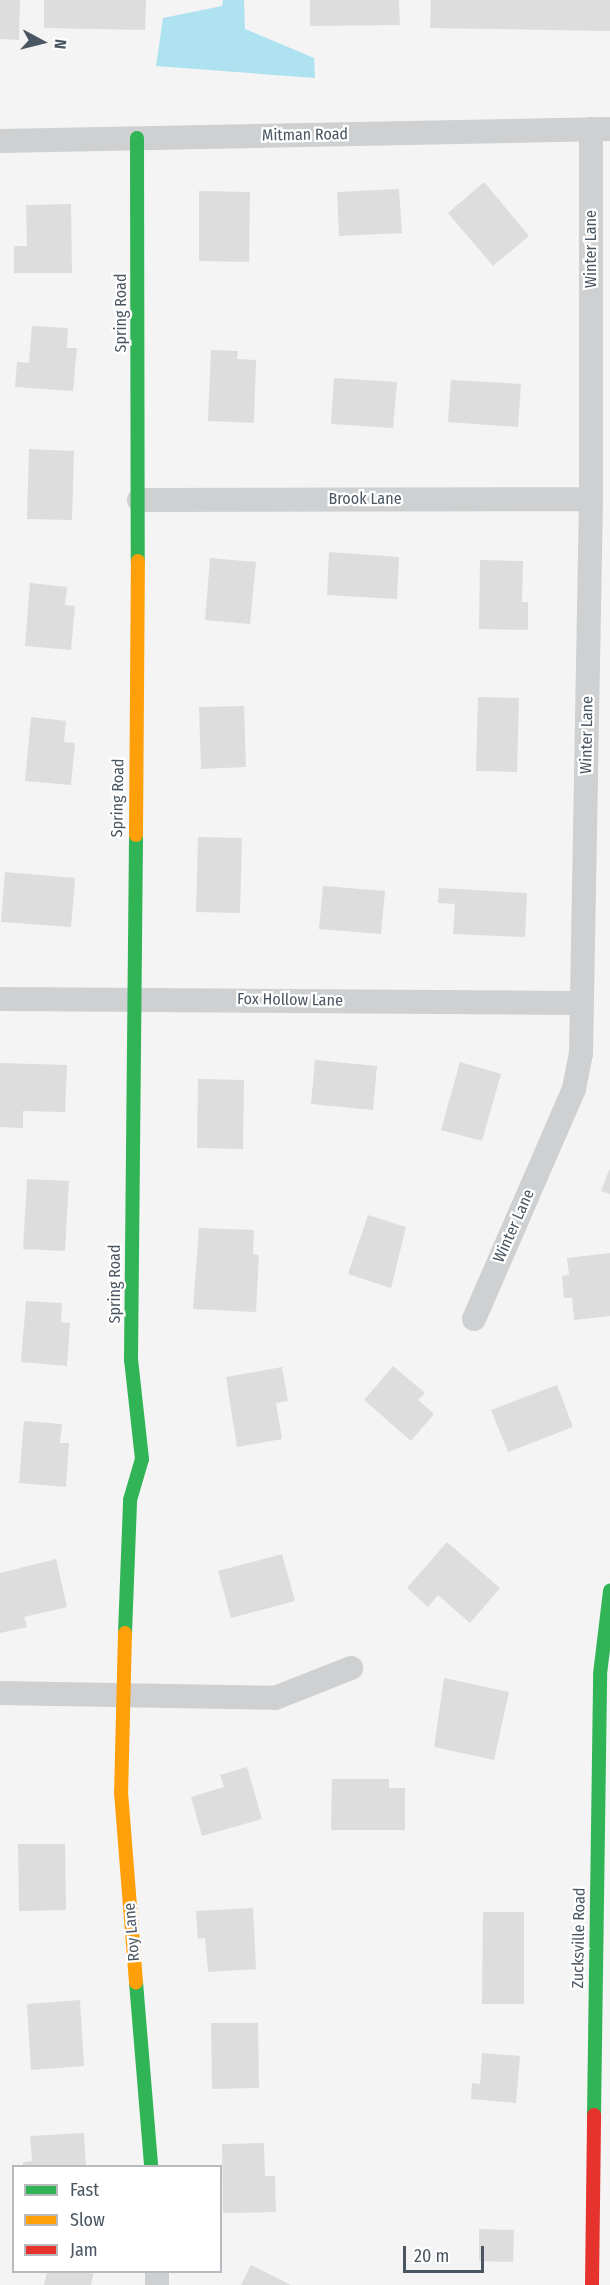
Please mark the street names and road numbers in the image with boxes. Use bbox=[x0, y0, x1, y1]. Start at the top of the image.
street label: Mitman Road bbox=[262, 125, 348, 145]
street label: Winter Lane bbox=[581, 210, 601, 288]
street label: Spring Road bbox=[111, 274, 131, 352]
street label: Brook Lane bbox=[328, 489, 402, 509]
street label: Winter Lane bbox=[577, 696, 597, 774]
street label: Spring Road bbox=[108, 758, 128, 838]
street label: Fox Hollow Lane bbox=[237, 989, 343, 1011]
street label: Winter Lane bbox=[489, 1187, 539, 1265]
street label: Spring Road bbox=[105, 1245, 125, 1323]
street label: Zucksville Road bbox=[569, 1887, 589, 1989]
street label: Roy Lane bbox=[120, 1902, 144, 1962]

